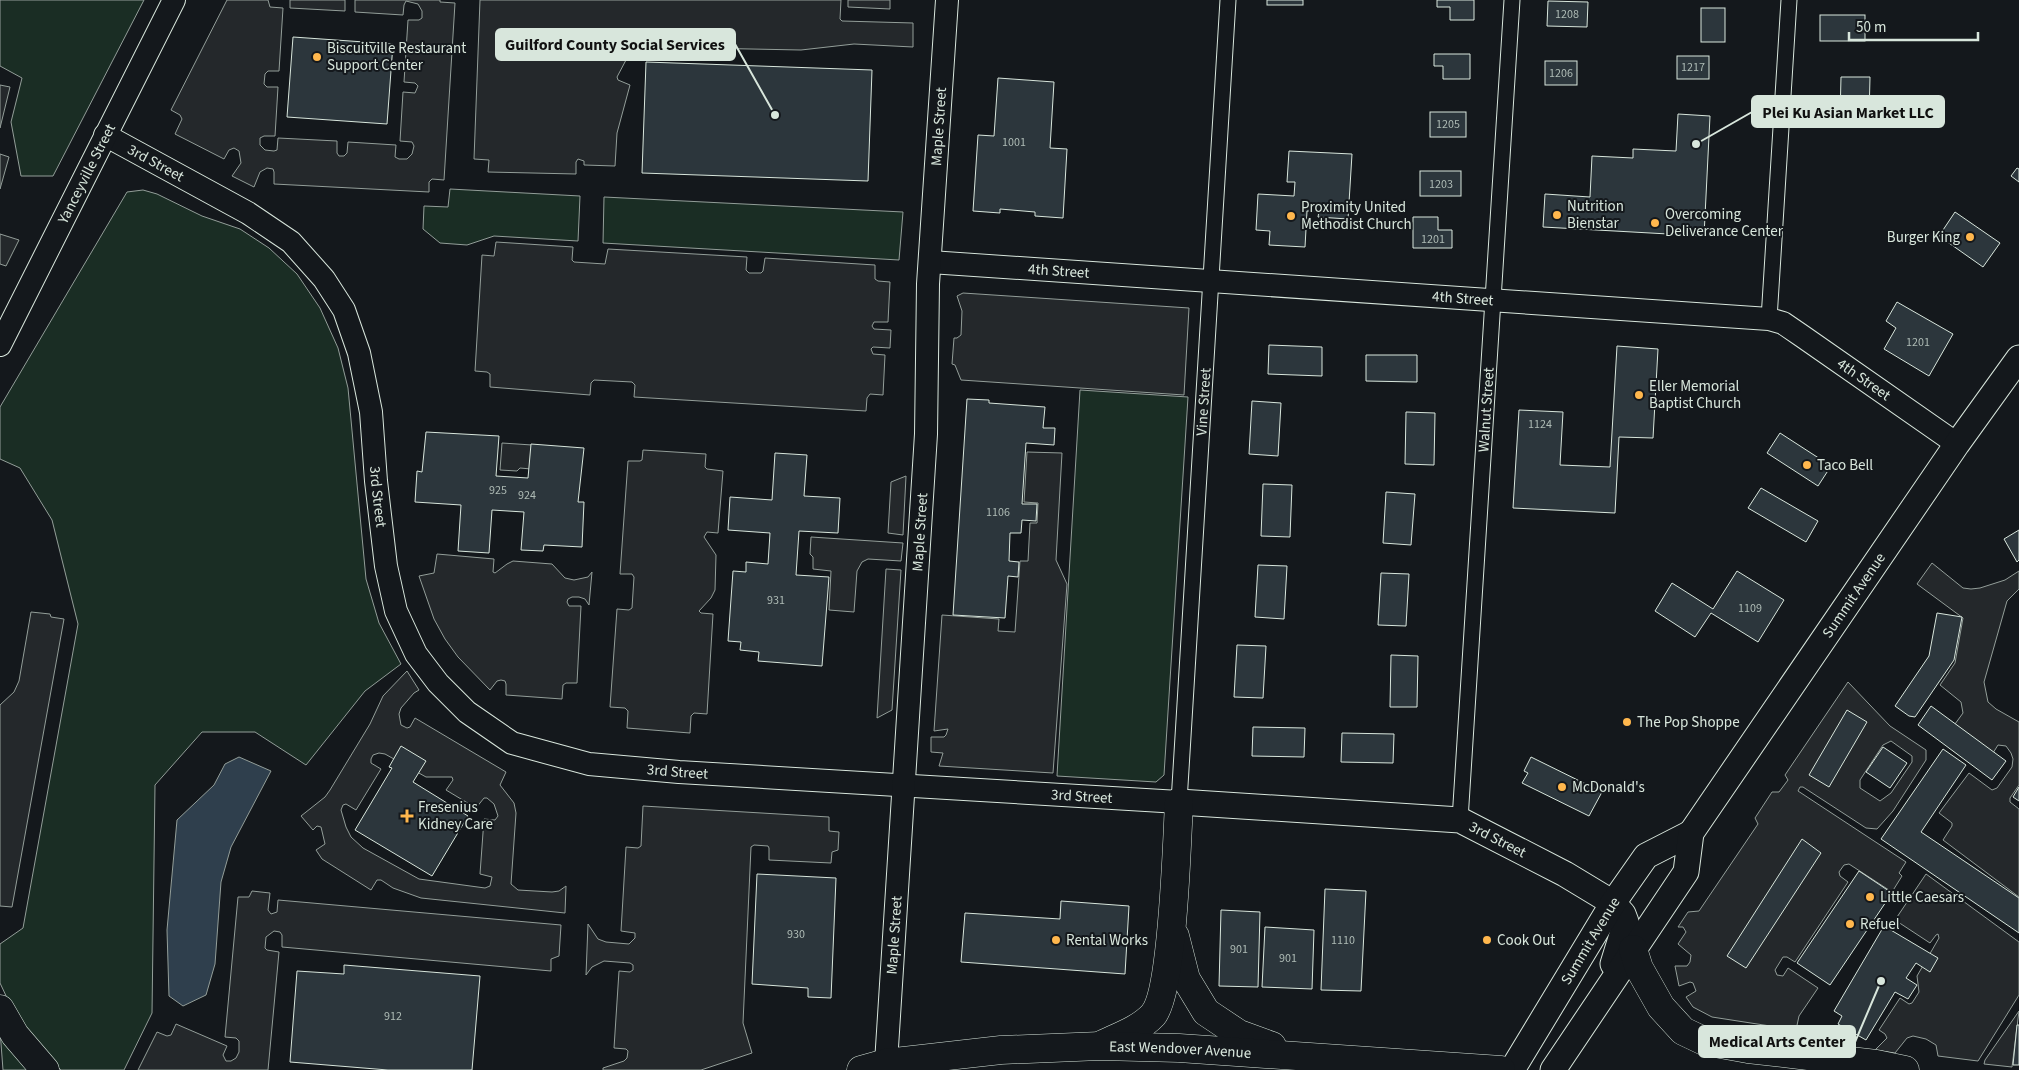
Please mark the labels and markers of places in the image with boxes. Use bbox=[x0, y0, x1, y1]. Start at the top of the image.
callout: Guilford County Social Services bbox=[496, 29, 735, 60]
place label: Biscuitville Restaurant Support Center bbox=[327, 38, 466, 76]
marker: Biscuitville Restaurant Support Center bbox=[311, 51, 323, 63]
callout: Plei Ku Asian Market LLC bbox=[1752, 96, 1944, 127]
place label: Nutrition Bienstar bbox=[1567, 196, 1624, 234]
place label: Proximity United Methodist Church bbox=[1301, 197, 1412, 235]
place label: Overcoming Deliverance Center bbox=[1665, 204, 1784, 242]
marker: Nutrition Bienstar bbox=[1551, 209, 1563, 221]
marker: Proximity United Methodist Church bbox=[1285, 210, 1297, 222]
marker: Overcoming Deliverance Center bbox=[1649, 217, 1661, 229]
place label: Burger King bbox=[1887, 227, 1960, 248]
marker: Burger King bbox=[1964, 231, 1976, 243]
place label: Eller Memorial Baptist Church bbox=[1649, 376, 1741, 414]
marker: Eller Memorial Baptist Church bbox=[1633, 389, 1645, 401]
place label: Taco Bell bbox=[1817, 455, 1873, 476]
marker: Taco Bell bbox=[1801, 459, 1813, 471]
place label: The Pop Shoppe bbox=[1637, 712, 1740, 733]
marker: The Pop Shoppe bbox=[1621, 716, 1633, 728]
place label: McDonald's bbox=[1572, 777, 1645, 798]
marker: McDonald's bbox=[1556, 781, 1568, 793]
place label: Fresenius Kidney Care bbox=[418, 797, 493, 835]
marker: Fresenius Kidney Care bbox=[400, 809, 414, 823]
place label: Little Caesars bbox=[1880, 887, 1964, 908]
marker: Little Caesars bbox=[1864, 891, 1876, 903]
place label: Refuel bbox=[1860, 914, 1900, 935]
marker: Refuel bbox=[1844, 918, 1856, 930]
place label: Rental Works bbox=[1066, 930, 1148, 951]
place label: Cook Out bbox=[1497, 930, 1555, 951]
marker: Rental Works bbox=[1050, 934, 1062, 946]
marker: Cook Out bbox=[1481, 934, 1493, 946]
callout: Medical Arts Center bbox=[1699, 1026, 1855, 1057]

